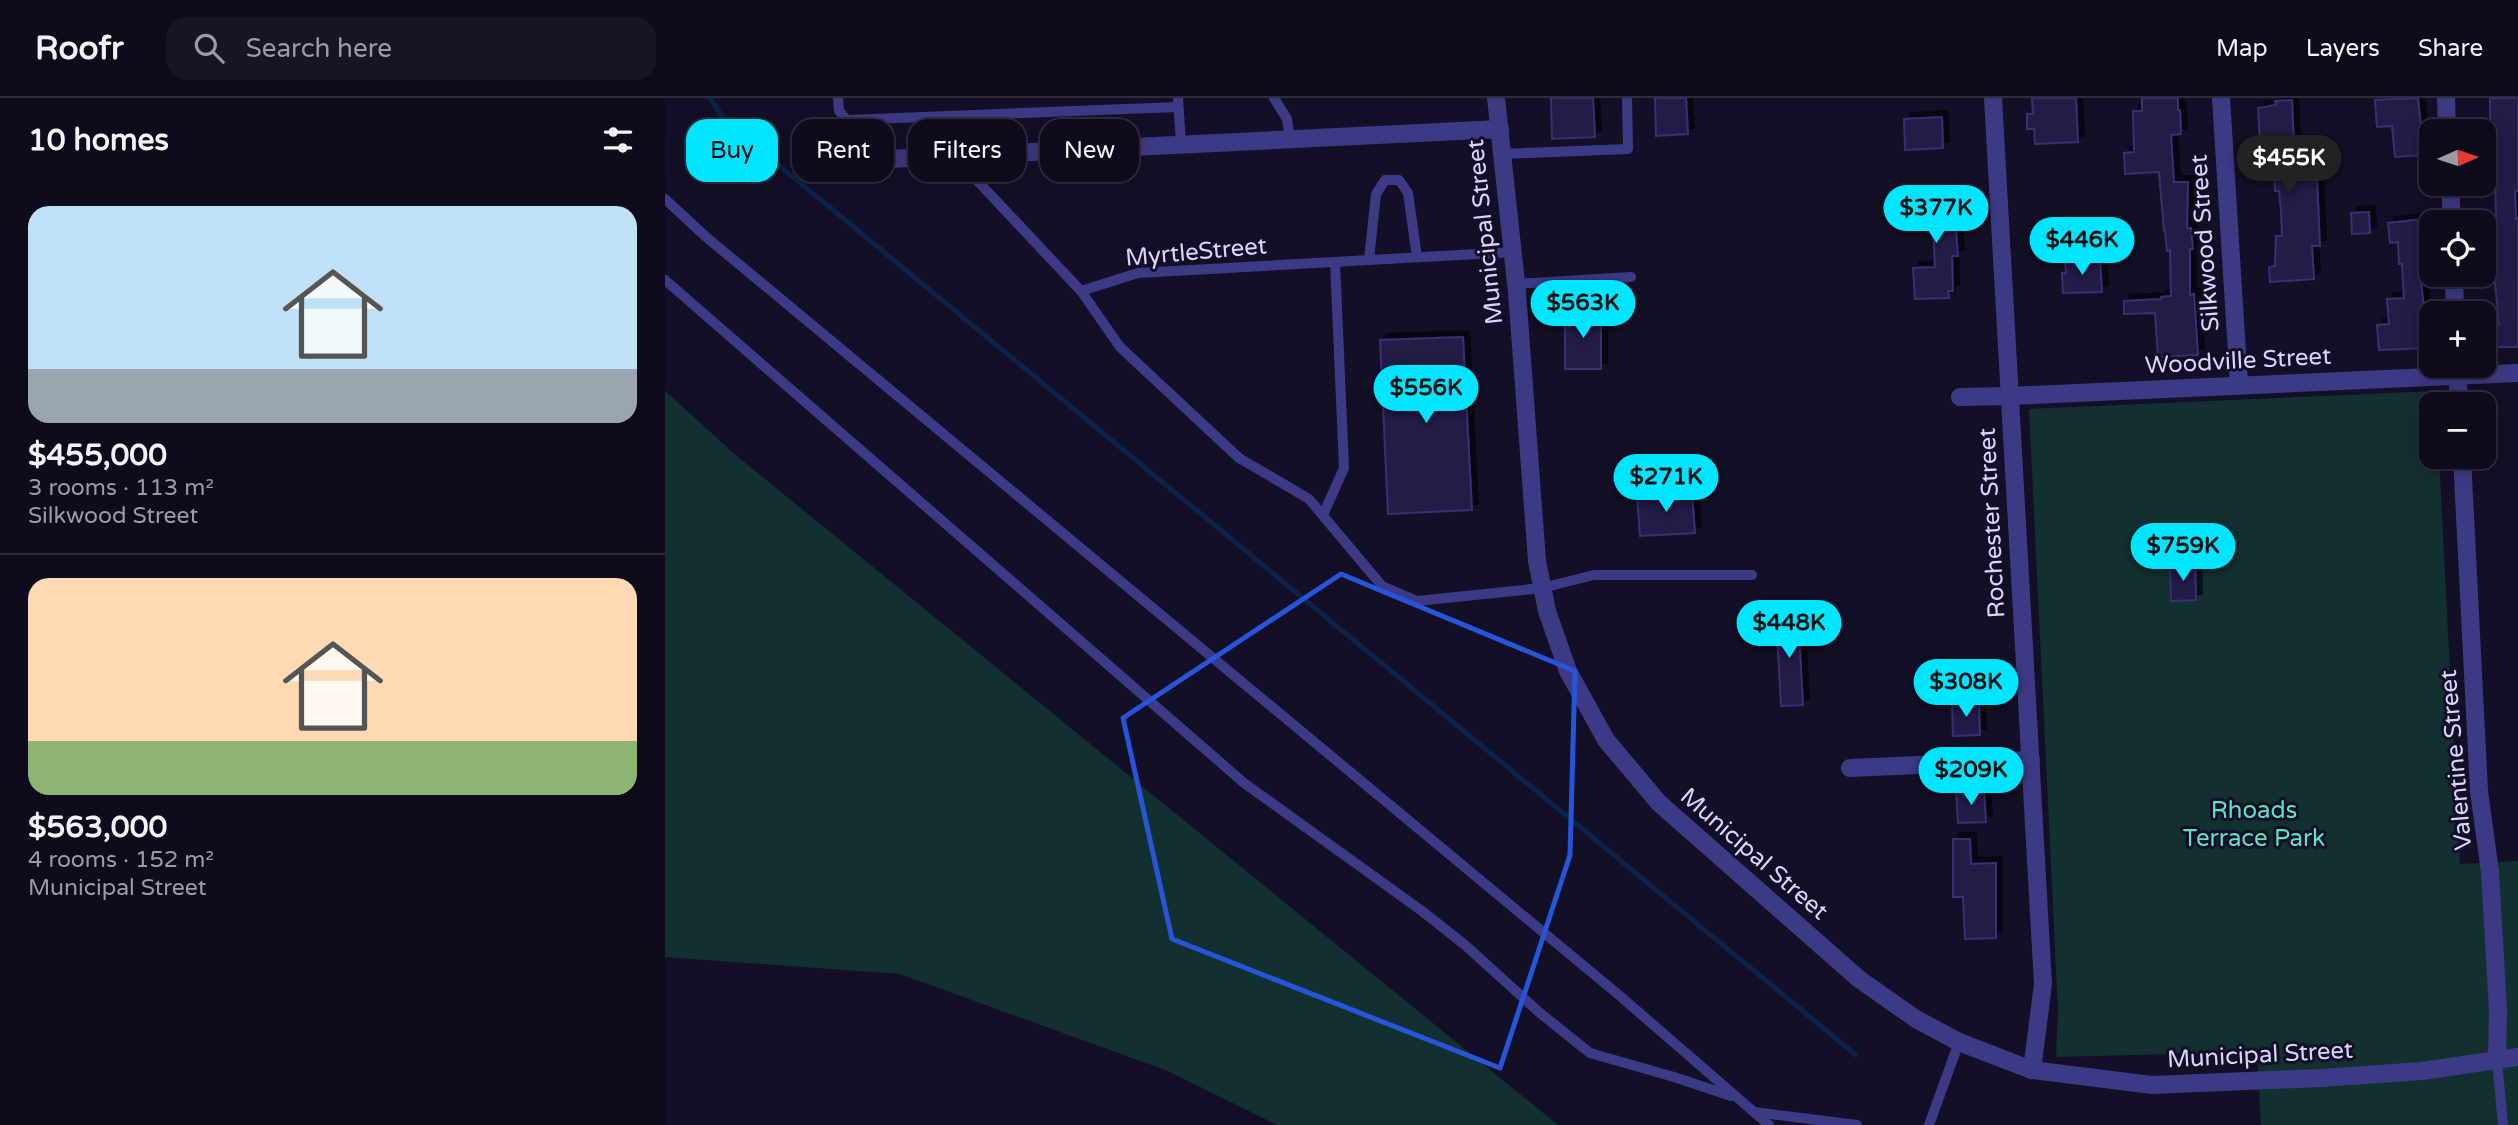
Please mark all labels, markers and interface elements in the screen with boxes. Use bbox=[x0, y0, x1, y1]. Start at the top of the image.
search box bbox=[166, 17, 656, 80]
text: Roofr bbox=[35, 29, 124, 68]
icon: search bbox=[190, 29, 228, 67]
text: Search here bbox=[246, 33, 392, 64]
text: Map bbox=[2216, 34, 2268, 63]
text: Layers bbox=[2306, 34, 2380, 63]
text: Share bbox=[2418, 34, 2483, 63]
chip: Buy bbox=[686, 119, 778, 182]
chip: Rent bbox=[792, 119, 894, 182]
chip: Filters bbox=[908, 119, 1026, 182]
chip: New bbox=[1040, 119, 1139, 182]
north arrow bbox=[2419, 119, 2495, 196]
map controls bbox=[2419, 119, 2496, 469]
icon: filters bbox=[599, 121, 637, 159]
text: 10 homes bbox=[28, 122, 169, 159]
pin: $455K bbox=[2240, 136, 2338, 195]
street label: Municipal Street bbox=[1461, 138, 1509, 326]
text: $455K bbox=[2253, 144, 2325, 172]
street label: Silkwood Street bbox=[2184, 153, 2226, 333]
pin: $377K bbox=[1887, 186, 1985, 245]
text: $377K bbox=[1900, 194, 1972, 222]
button: locate bbox=[2419, 210, 2496, 287]
pin: $446K bbox=[2033, 218, 2131, 277]
text: $446K bbox=[2046, 226, 2118, 254]
street label: MyrtleStreet bbox=[1124, 231, 1268, 273]
icon: home bbox=[270, 251, 396, 377]
pin: $563K bbox=[1534, 280, 1632, 340]
text: $563K bbox=[1547, 289, 1619, 317]
button: + bbox=[2419, 301, 2496, 378]
street label: Woodville Street bbox=[2144, 342, 2332, 380]
pin: $556K bbox=[1377, 366, 1475, 425]
text: $556K bbox=[1390, 374, 1462, 402]
button: − bbox=[2419, 392, 2496, 469]
street label: Rochester Street bbox=[1973, 427, 2011, 619]
text: $455,000 bbox=[28, 437, 167, 474]
pin: $271K bbox=[1617, 454, 1715, 514]
text: $271K bbox=[1630, 463, 1702, 491]
text: 3 rooms · 113 m² bbox=[28, 474, 214, 502]
text: Silkwood Street bbox=[28, 502, 198, 530]
pin: $759K bbox=[2134, 524, 2232, 583]
text: $759K bbox=[2147, 532, 2219, 560]
pin: $448K bbox=[1740, 601, 1838, 660]
text: $448K bbox=[1753, 609, 1825, 637]
icon: home bbox=[270, 623, 396, 749]
pin: $308K bbox=[1917, 660, 2015, 719]
text: $308K bbox=[1930, 668, 2002, 696]
street label: Valentine Street bbox=[2434, 669, 2478, 851]
pin: $209K bbox=[1922, 748, 2020, 807]
text: $209K bbox=[1935, 756, 2007, 784]
street label: Municipal Street bbox=[1674, 782, 1834, 926]
park label: Rhoads Terrace Park bbox=[2183, 796, 2325, 853]
text: $563,000 bbox=[28, 809, 167, 846]
text: 4 rooms · 152 m² bbox=[28, 846, 214, 874]
text: Municipal Street bbox=[28, 874, 207, 902]
street label: Municipal Street bbox=[2166, 1036, 2354, 1074]

